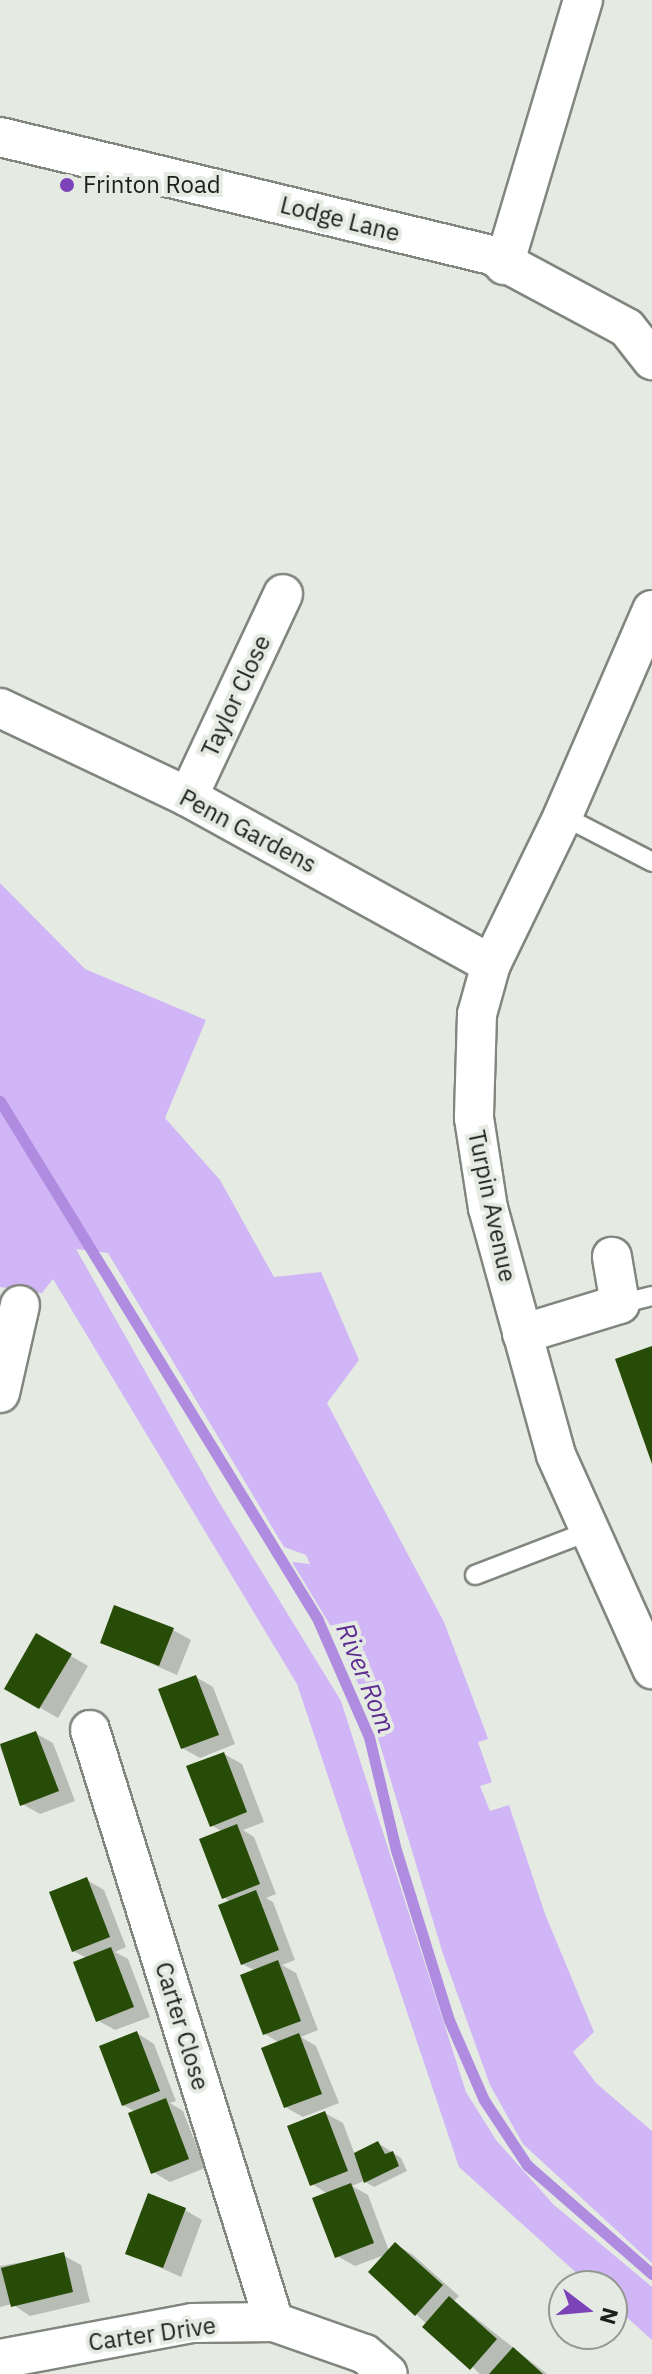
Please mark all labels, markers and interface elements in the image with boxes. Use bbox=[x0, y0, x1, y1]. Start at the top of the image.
place label: Frinton Road bbox=[83, 171, 221, 199]
marker: Frinton Road bbox=[58, 176, 76, 194]
street label: Lodge Lane bbox=[277, 190, 403, 248]
street label: Taylor Close bbox=[195, 631, 277, 761]
street label: Penn Gardens bbox=[175, 783, 321, 879]
street label: Turpin Avenue bbox=[462, 1128, 522, 1284]
water label: River Rom bbox=[330, 1618, 402, 1738]
street label: Carter Close bbox=[149, 1959, 215, 2093]
north arrow bbox=[548, 2270, 628, 2350]
text: N bbox=[593, 2305, 626, 2328]
street label: Carter Drive bbox=[86, 2311, 218, 2357]

